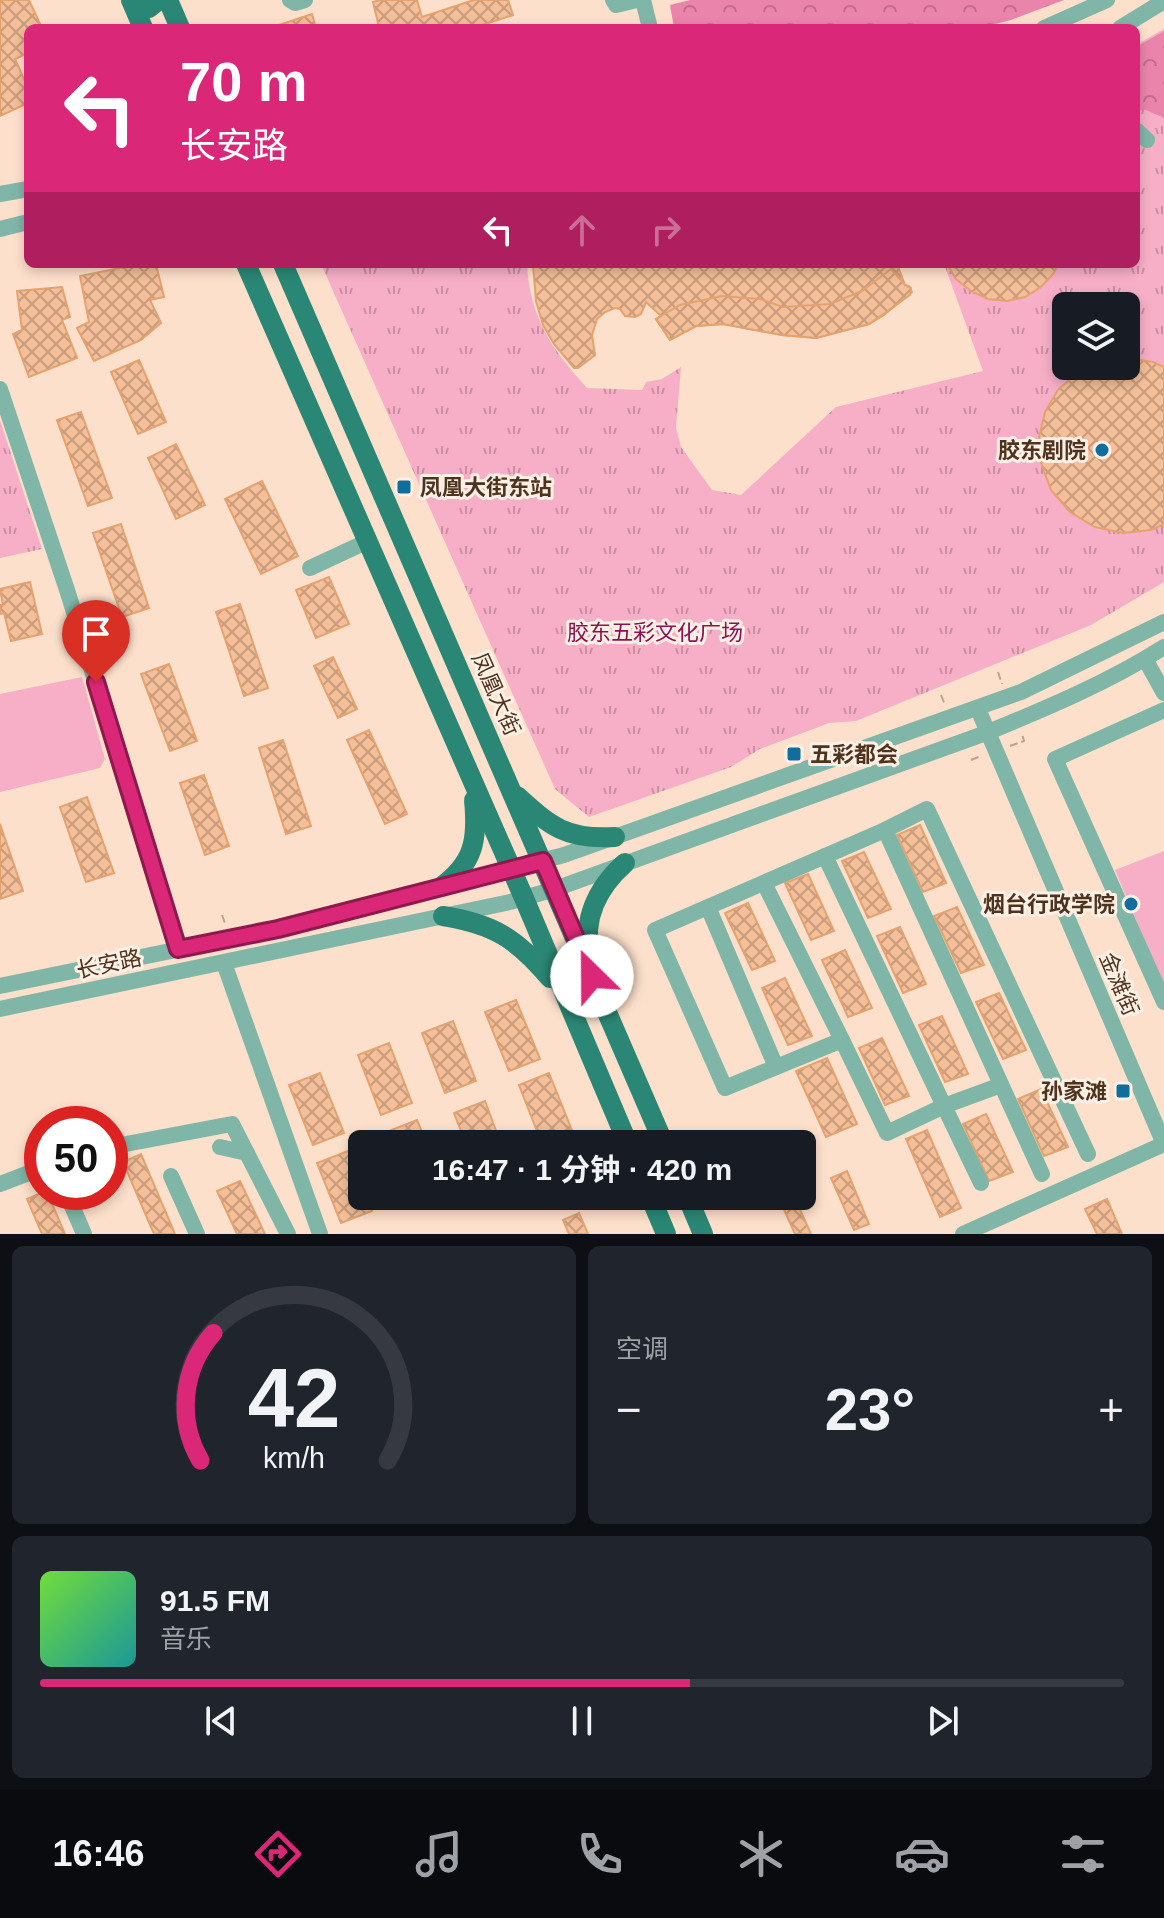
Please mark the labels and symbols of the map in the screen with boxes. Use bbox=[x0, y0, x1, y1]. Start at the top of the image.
place label: 胶东剧院 bbox=[998, 438, 1086, 463]
marker: 胶东剧院 bbox=[1093, 441, 1111, 459]
place label: 凤凰大街东站 bbox=[420, 475, 552, 500]
marker: 凤凰大街东站 bbox=[395, 478, 413, 496]
pin bbox=[62, 600, 130, 682]
park label: 胶东五彩文化广场 bbox=[567, 620, 743, 645]
street label: 凤凰大街 bbox=[467, 649, 525, 739]
place label: 五彩都会 bbox=[810, 742, 898, 767]
marker: 五彩都会 bbox=[785, 745, 803, 763]
place label: 烟台行政学院 bbox=[983, 892, 1115, 917]
marker: 烟台行政学院 bbox=[1122, 895, 1140, 913]
position arrow bbox=[550, 934, 634, 1018]
street label: 长安路 bbox=[74, 945, 144, 983]
street label: 金滩街 bbox=[1095, 949, 1143, 1019]
place label: 孙家滩 bbox=[1041, 1079, 1107, 1104]
marker: 孙家滩 bbox=[1114, 1082, 1132, 1100]
speed limit sign: 50 bbox=[24, 1106, 128, 1210]

